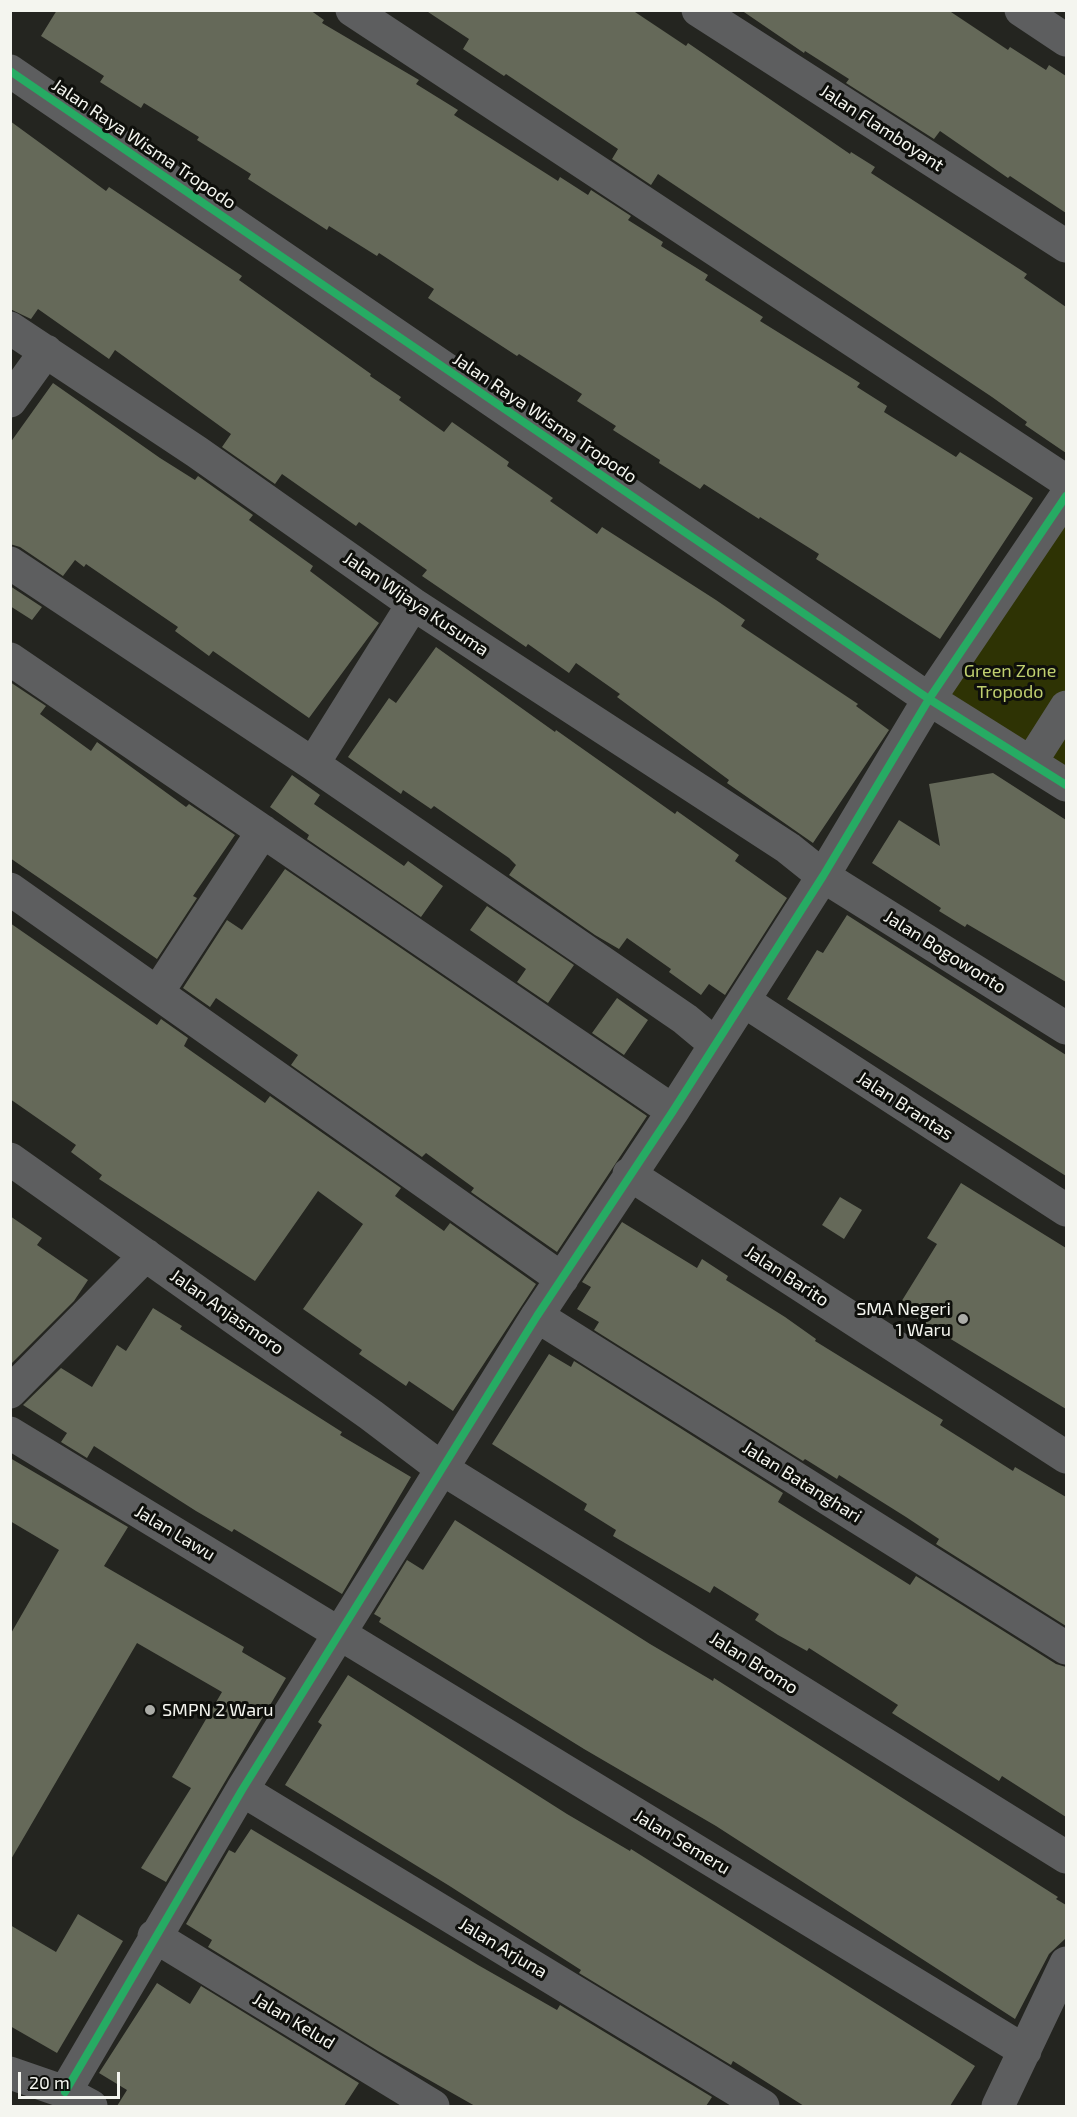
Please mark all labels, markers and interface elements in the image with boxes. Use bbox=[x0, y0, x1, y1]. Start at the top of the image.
street label: Jalan Raya Wisma Tropodo bbox=[48, 74, 240, 214]
street label: Jalan Flamboyant bbox=[816, 80, 948, 176]
street label: Jalan Raya Wisma Tropodo bbox=[449, 348, 641, 488]
street label: Jalan Wijaya Kusuma bbox=[339, 547, 493, 661]
park label: Green Zone Tropodo bbox=[964, 660, 1056, 702]
street label: Jalan Bogowonto bbox=[880, 906, 1010, 998]
street label: Jalan Brantas bbox=[853, 1067, 957, 1145]
street label: Jalan Barito bbox=[741, 1241, 833, 1311]
street label: Jalan Anjasmoro bbox=[166, 1265, 288, 1359]
place label: SMA Negeri 1 Waru bbox=[856, 1298, 951, 1340]
marker: SMA Negeri 1 Waru bbox=[956, 1312, 970, 1326]
street label: Jalan Batanghari bbox=[739, 1437, 865, 1527]
street label: Jalan Lawu bbox=[131, 1501, 219, 1565]
street label: Jalan Bromo bbox=[706, 1627, 802, 1699]
place label: SMPN 2 Waru bbox=[162, 1699, 274, 1721]
marker: SMPN 2 Waru bbox=[143, 1703, 157, 1717]
street label: Jalan Semeru bbox=[630, 1805, 734, 1879]
street label: Jalan Arjuna bbox=[455, 1913, 551, 1983]
street label: Jalan Kelud bbox=[249, 1988, 339, 2054]
scale bar bbox=[21, 2060, 123, 2098]
text: 20 m bbox=[29, 2071, 70, 2093]

